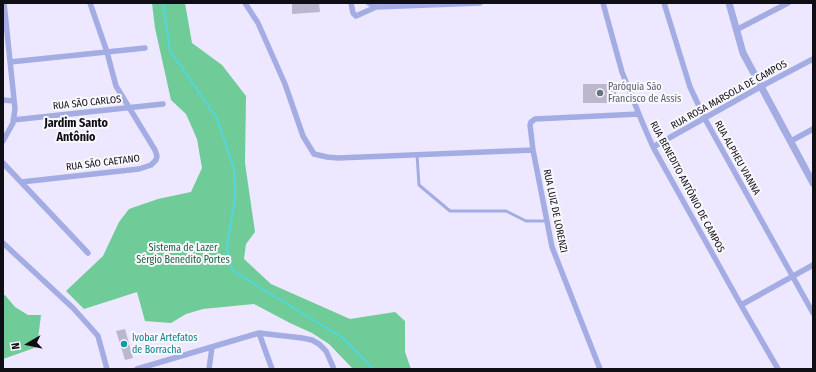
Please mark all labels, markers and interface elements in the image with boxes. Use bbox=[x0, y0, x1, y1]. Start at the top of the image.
street label: RUA ROSA MARSOLA DE CAMPOS bbox=[669, 58, 789, 132]
place label: Paróquia São Francisco de Assis bbox=[608, 81, 681, 104]
marker: Paróquia São Francisco de Assis bbox=[595, 88, 605, 98]
street label: RUA SÃO CARLOS bbox=[52, 93, 122, 113]
district label: Jardim Santo Antônio bbox=[44, 117, 108, 145]
street label: RUA BENEDITO ANTÔNIO DE CAMPOS bbox=[647, 119, 727, 255]
street label: RUA ALPHEU VIANNA bbox=[712, 119, 762, 197]
street label: RUA SÃO CAETANO bbox=[65, 153, 141, 173]
street label: RUA LUIZ DE LORENZI bbox=[540, 168, 570, 254]
park label: Sistema de Lazer Sérgio Benedito Portes bbox=[136, 242, 230, 266]
north arrow bbox=[8, 324, 48, 364]
place label: Ivobar Artefatos de Borracha bbox=[132, 332, 197, 356]
marker: Ivobar Artefatos de Borracha bbox=[119, 339, 129, 349]
text: N bbox=[9, 342, 23, 350]

